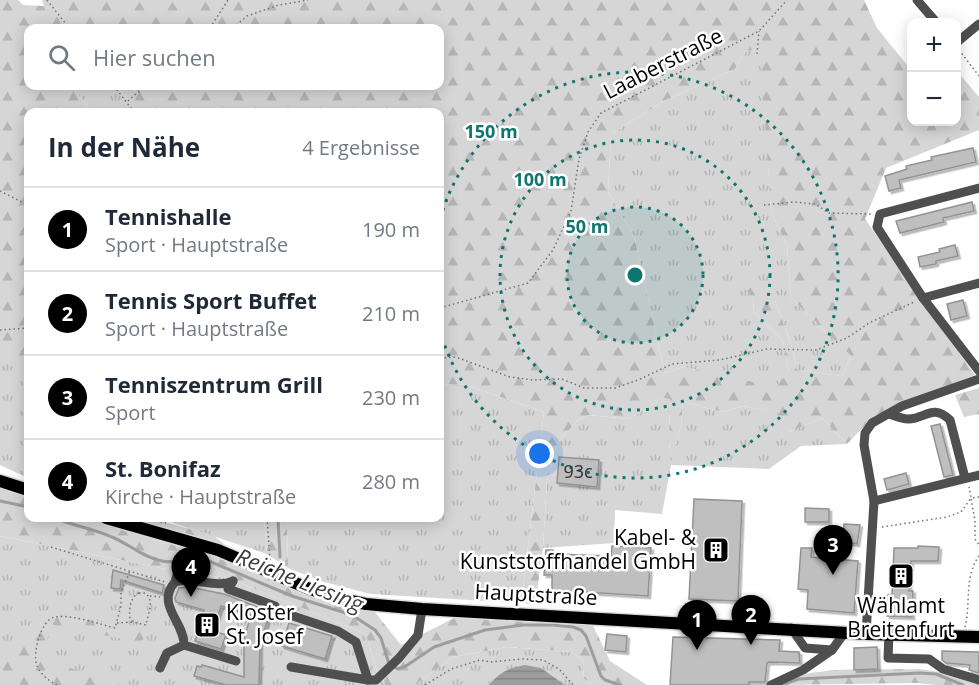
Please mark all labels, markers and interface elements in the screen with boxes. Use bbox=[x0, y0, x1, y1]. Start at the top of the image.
map controls bbox=[907, 18, 961, 126]
button: + bbox=[907, 18, 961, 72]
street label: Laaberstraße bbox=[598, 21, 727, 105]
search box bbox=[24, 24, 444, 90]
icon: search bbox=[45, 41, 78, 74]
text: Hier suchen bbox=[93, 42, 216, 72]
button: − bbox=[907, 72, 961, 126]
text: 150 m bbox=[464, 119, 518, 143]
text: In der Nähe bbox=[48, 129, 200, 165]
text: 4 Ergebnisse bbox=[302, 134, 420, 161]
text: 100 m bbox=[513, 167, 567, 191]
text: Tennishalle bbox=[105, 201, 231, 231]
text: 50 m bbox=[566, 214, 608, 238]
text: 1 bbox=[62, 216, 73, 243]
text: 190 m bbox=[362, 216, 420, 243]
text: Sport · Hauptstraße bbox=[105, 231, 288, 258]
centre of rings bbox=[625, 265, 645, 285]
text: Tennis Sport Buffet bbox=[105, 285, 317, 315]
text: 2 bbox=[62, 300, 73, 327]
text: 210 m bbox=[362, 300, 420, 327]
text: Sport · Hauptstraße bbox=[105, 315, 288, 342]
text: Tenniszentrum Grill bbox=[105, 369, 323, 399]
text: 3 bbox=[62, 384, 73, 411]
text: 230 m bbox=[362, 384, 420, 411]
text: Sport bbox=[105, 399, 156, 426]
your location bbox=[525, 439, 554, 468]
text: St. Bonifaz bbox=[105, 453, 221, 483]
house number: 93c bbox=[563, 459, 593, 483]
text: 4 bbox=[62, 468, 73, 495]
text: 280 m bbox=[362, 468, 420, 495]
text: Kirche · Hauptstraße bbox=[105, 483, 296, 510]
place label: Kabel- & Kunststoffhandel GmbH bbox=[460, 523, 697, 575]
pin: 3 bbox=[814, 526, 852, 575]
building icon: Kabel- & Kunststoffhandel GmbH bbox=[701, 535, 731, 565]
water label: Reiche Liesing bbox=[232, 540, 370, 619]
pin: 4 bbox=[172, 548, 210, 597]
building icon: Wählamt Breitenfurt bbox=[886, 561, 916, 591]
street label: Hauptstraße bbox=[474, 577, 598, 611]
place label: Wählamt Breitenfurt bbox=[847, 591, 955, 643]
pin: 2 bbox=[732, 596, 771, 645]
place label: Kloster St. Josef bbox=[226, 598, 305, 650]
pin: 1 bbox=[678, 600, 716, 650]
building icon: Kloster St. Josef bbox=[192, 610, 222, 640]

